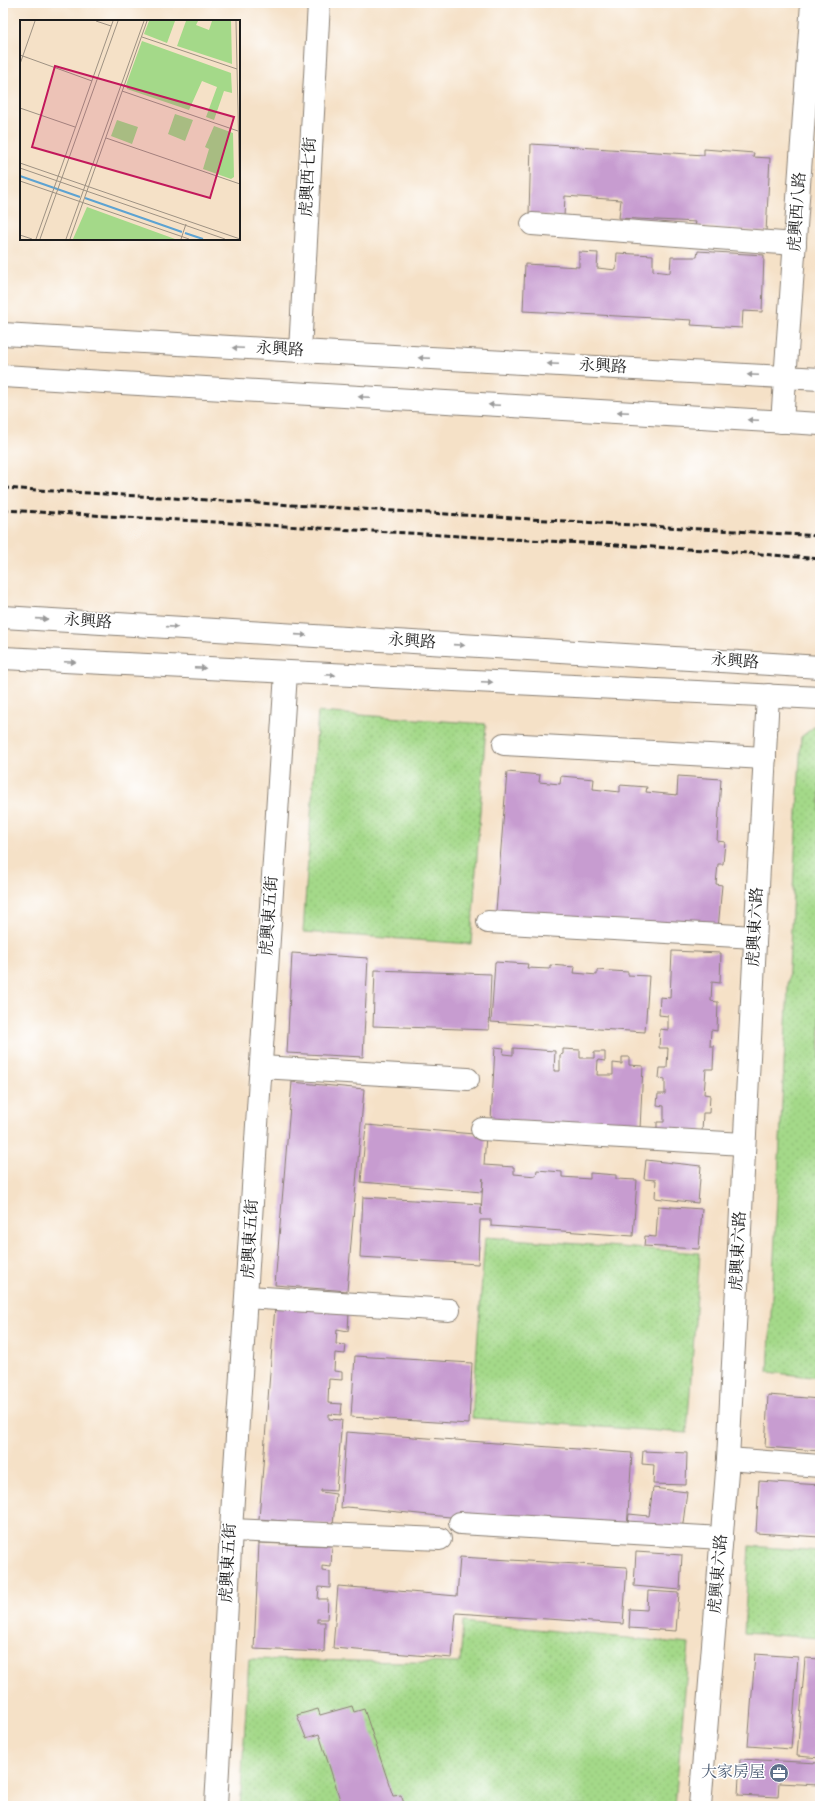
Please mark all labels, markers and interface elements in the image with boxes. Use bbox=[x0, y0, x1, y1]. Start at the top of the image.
inset map bbox=[20, 20, 240, 240]
street label: 虎興西七街 bbox=[297, 137, 319, 217]
street label: 虎興西八路 bbox=[785, 171, 809, 252]
street label: 永興路 bbox=[256, 339, 304, 359]
one-way arrow bbox=[232, 344, 244, 351]
one-way arrow bbox=[418, 354, 430, 361]
street label: 永興路 bbox=[579, 356, 627, 376]
one-way arrow bbox=[547, 361, 559, 368]
one-way arrow bbox=[747, 371, 759, 378]
one-way arrow bbox=[357, 394, 370, 400]
one-way arrow bbox=[488, 401, 500, 408]
one-way arrow bbox=[617, 409, 629, 416]
one-way arrow bbox=[746, 417, 759, 423]
street label: 永興路 bbox=[63, 610, 113, 632]
one-way arrow bbox=[36, 616, 48, 623]
one-way arrow bbox=[166, 624, 178, 631]
street label: 永興路 bbox=[387, 630, 437, 652]
one-way arrow bbox=[295, 632, 307, 639]
one-way arrow bbox=[453, 642, 466, 648]
street label: 永興路 bbox=[710, 650, 760, 672]
one-way arrow bbox=[64, 658, 76, 665]
one-way arrow bbox=[194, 665, 206, 672]
one-way arrow bbox=[324, 672, 337, 678]
one-way arrow bbox=[481, 679, 494, 685]
street label: 虎興東五街 bbox=[257, 875, 281, 956]
street label: 虎興東六路 bbox=[744, 887, 766, 967]
street label: 虎興東五街 bbox=[239, 1199, 261, 1279]
street label: 虎興東六路 bbox=[727, 1211, 749, 1291]
street label: 虎興東五街 bbox=[217, 1523, 239, 1603]
street label: 虎興東六路 bbox=[706, 1533, 730, 1615]
office icon: 大家房屋 bbox=[768, 1762, 790, 1784]
place label: 大家房屋 bbox=[701, 1763, 765, 1781]

